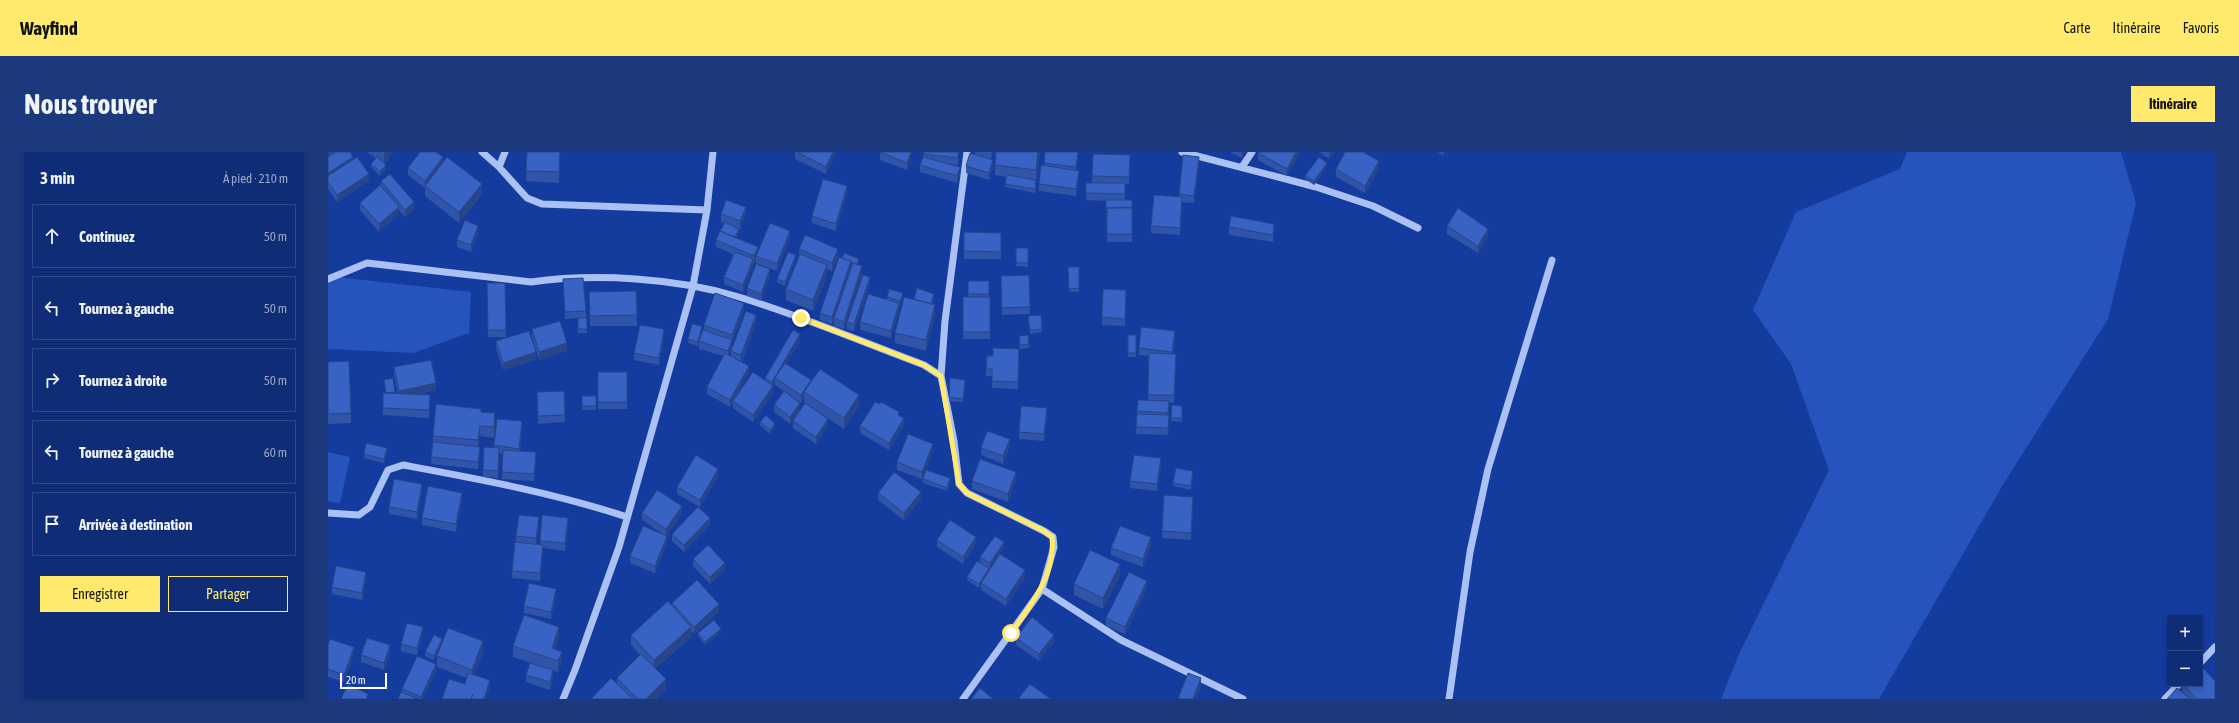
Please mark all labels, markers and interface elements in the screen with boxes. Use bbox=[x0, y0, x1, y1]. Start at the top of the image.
text: Wayfind bbox=[20, 17, 78, 39]
text: Carte bbox=[2064, 20, 2091, 36]
text: Itinéraire bbox=[2113, 20, 2161, 36]
text: Favoris bbox=[2183, 20, 2219, 36]
button: Itinéraire bbox=[2131, 86, 2215, 122]
text: Nous trouver bbox=[24, 88, 156, 120]
text: 3 min bbox=[40, 168, 75, 188]
text: À pied · 210 m bbox=[223, 171, 288, 186]
icon: ahead bbox=[41, 225, 63, 247]
text: Continuez bbox=[79, 228, 135, 245]
text: 50 m bbox=[264, 229, 287, 244]
icon: left bbox=[41, 297, 63, 319]
text: Tournez à gauche bbox=[79, 300, 174, 317]
text: 50 m bbox=[264, 301, 287, 316]
route end bbox=[792, 309, 810, 327]
icon: right bbox=[41, 369, 63, 391]
text: Tournez à droite bbox=[79, 372, 167, 389]
text: 50 m bbox=[264, 373, 287, 388]
icon: left bbox=[41, 441, 63, 463]
text: Tournez à gauche bbox=[79, 444, 174, 461]
text: 60 m bbox=[264, 445, 287, 460]
icon: arrive bbox=[41, 513, 63, 535]
text: Arrivée à destination bbox=[79, 516, 193, 533]
button: Enregistrer bbox=[40, 576, 160, 612]
button: Partager bbox=[168, 576, 288, 612]
map controls bbox=[2167, 615, 2203, 687]
button: + bbox=[2167, 615, 2203, 651]
route start bbox=[1002, 624, 1020, 642]
button: − bbox=[2167, 651, 2203, 687]
scale bar bbox=[340, 671, 387, 690]
text: 20 m bbox=[346, 674, 366, 686]

